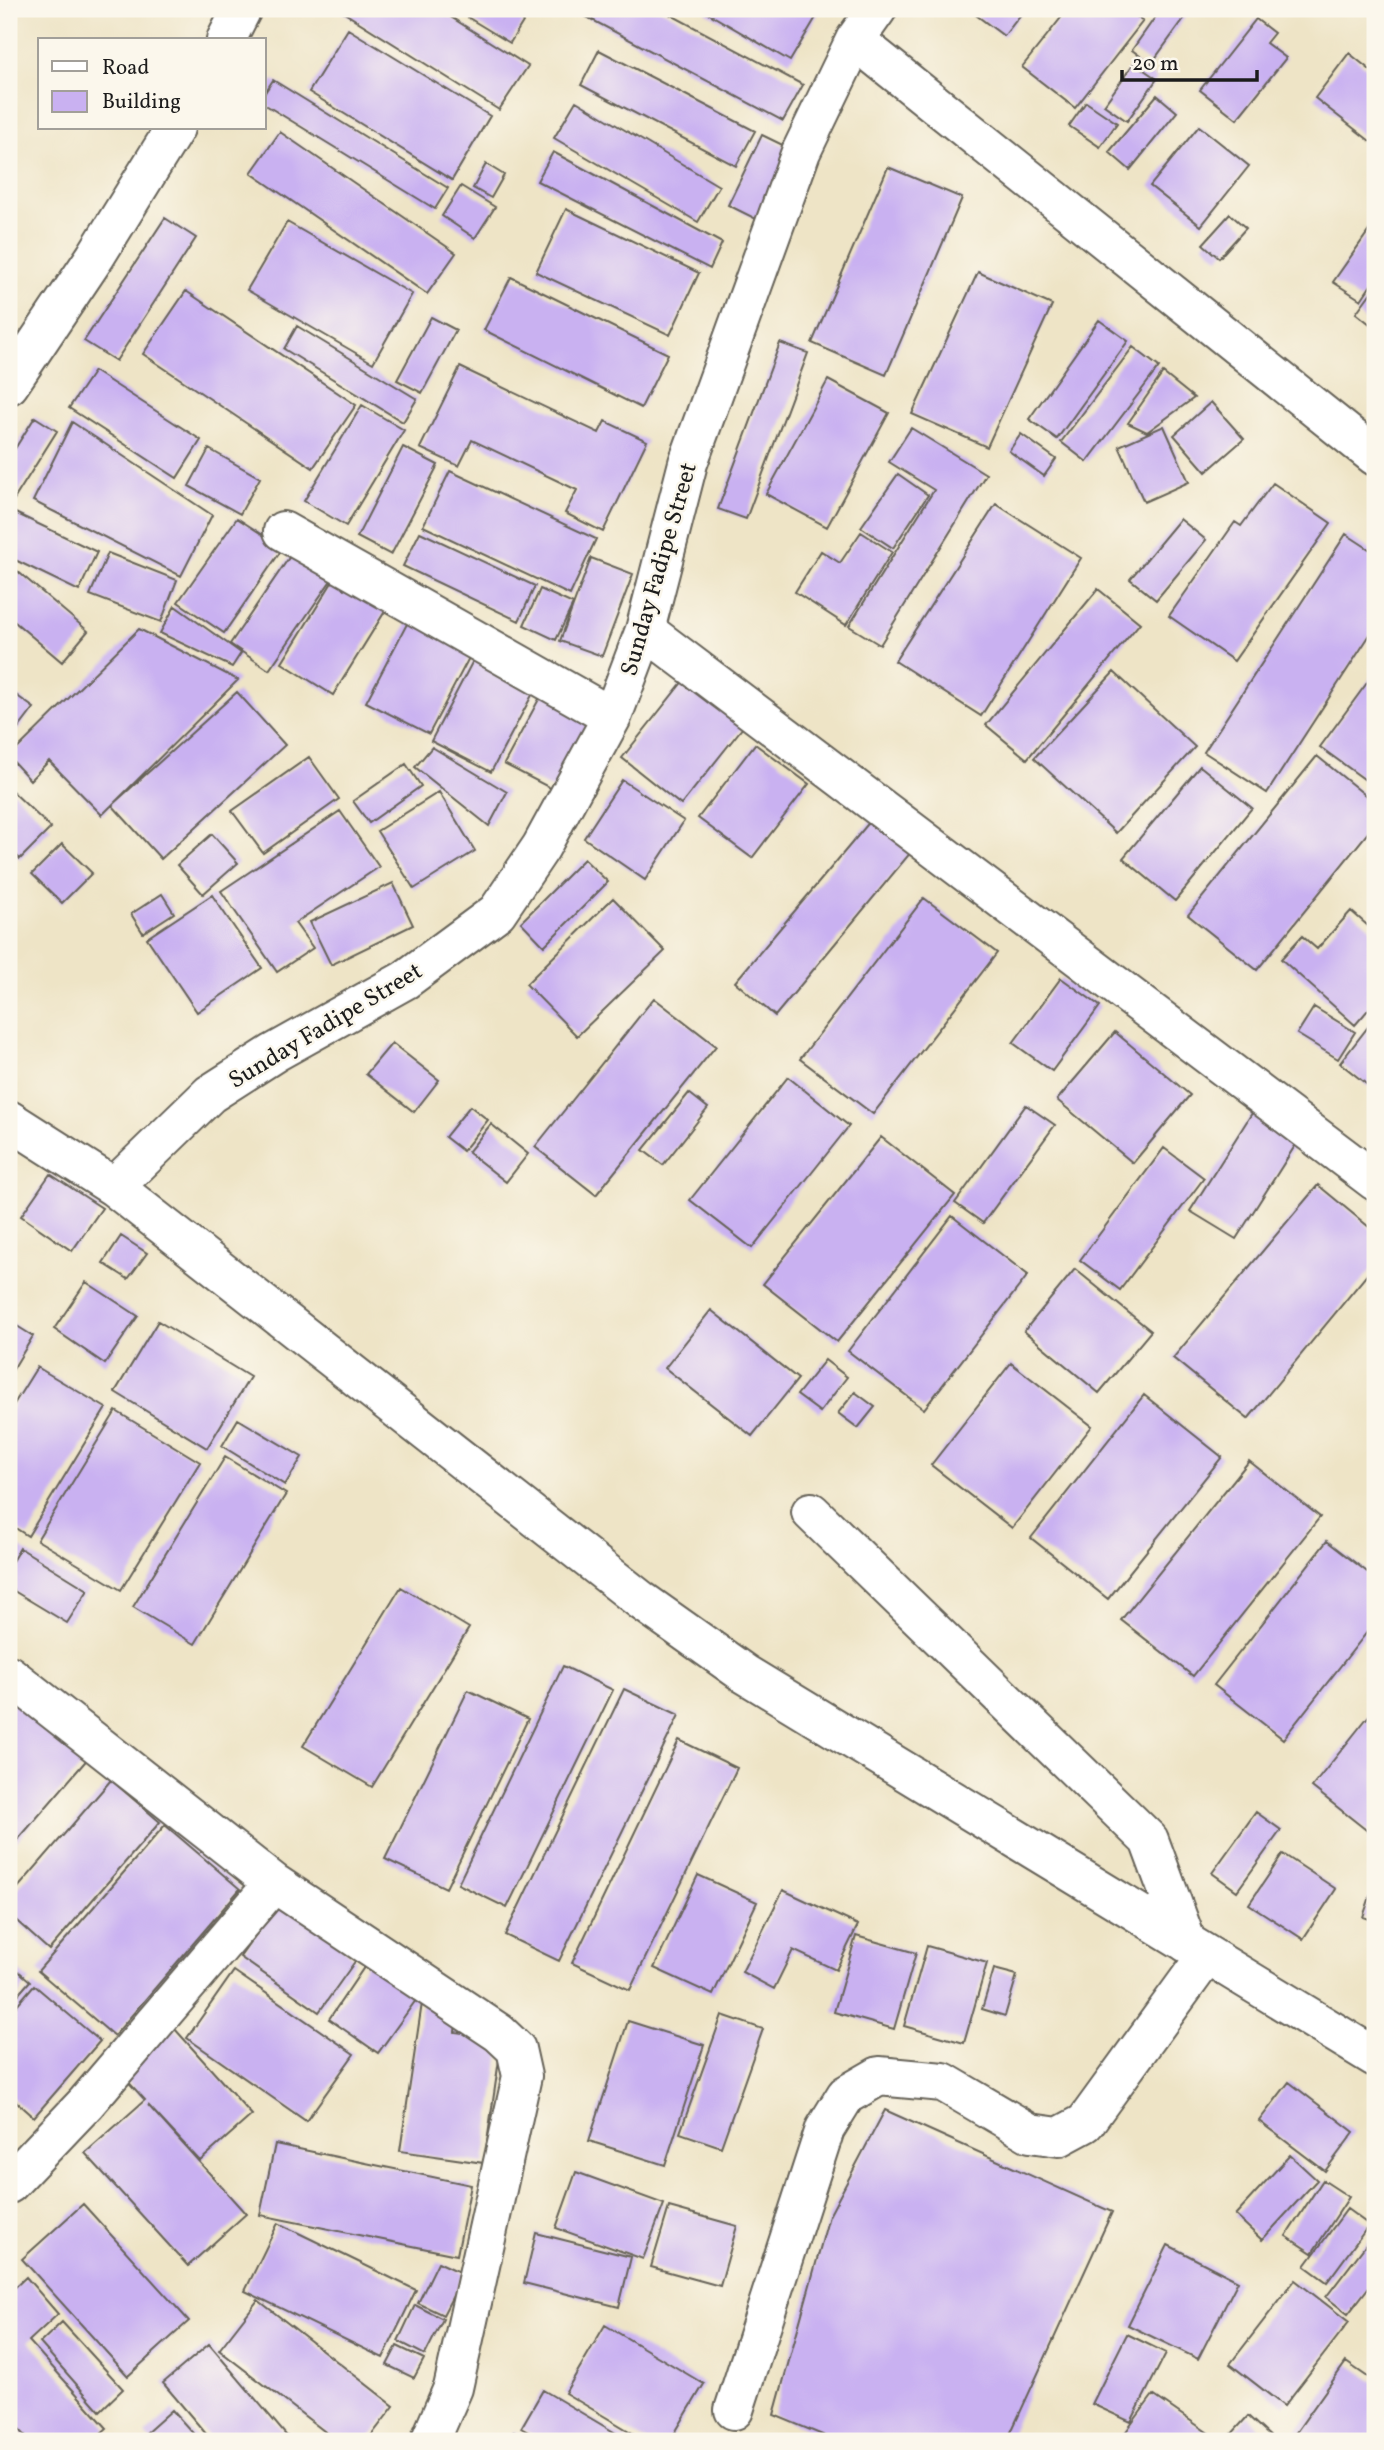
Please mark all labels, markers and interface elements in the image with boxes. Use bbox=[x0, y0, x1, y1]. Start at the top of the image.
legend bbox=[38, 38, 266, 130]
scale bar bbox=[1122, 38, 1256, 82]
text: 20 m bbox=[1132, 50, 1178, 79]
text: Road bbox=[102, 54, 149, 83]
text: Building bbox=[102, 88, 181, 117]
street label: Sunday Fadipe Street bbox=[613, 459, 707, 680]
street label: Sunday Fadipe Street bbox=[223, 955, 429, 1098]

